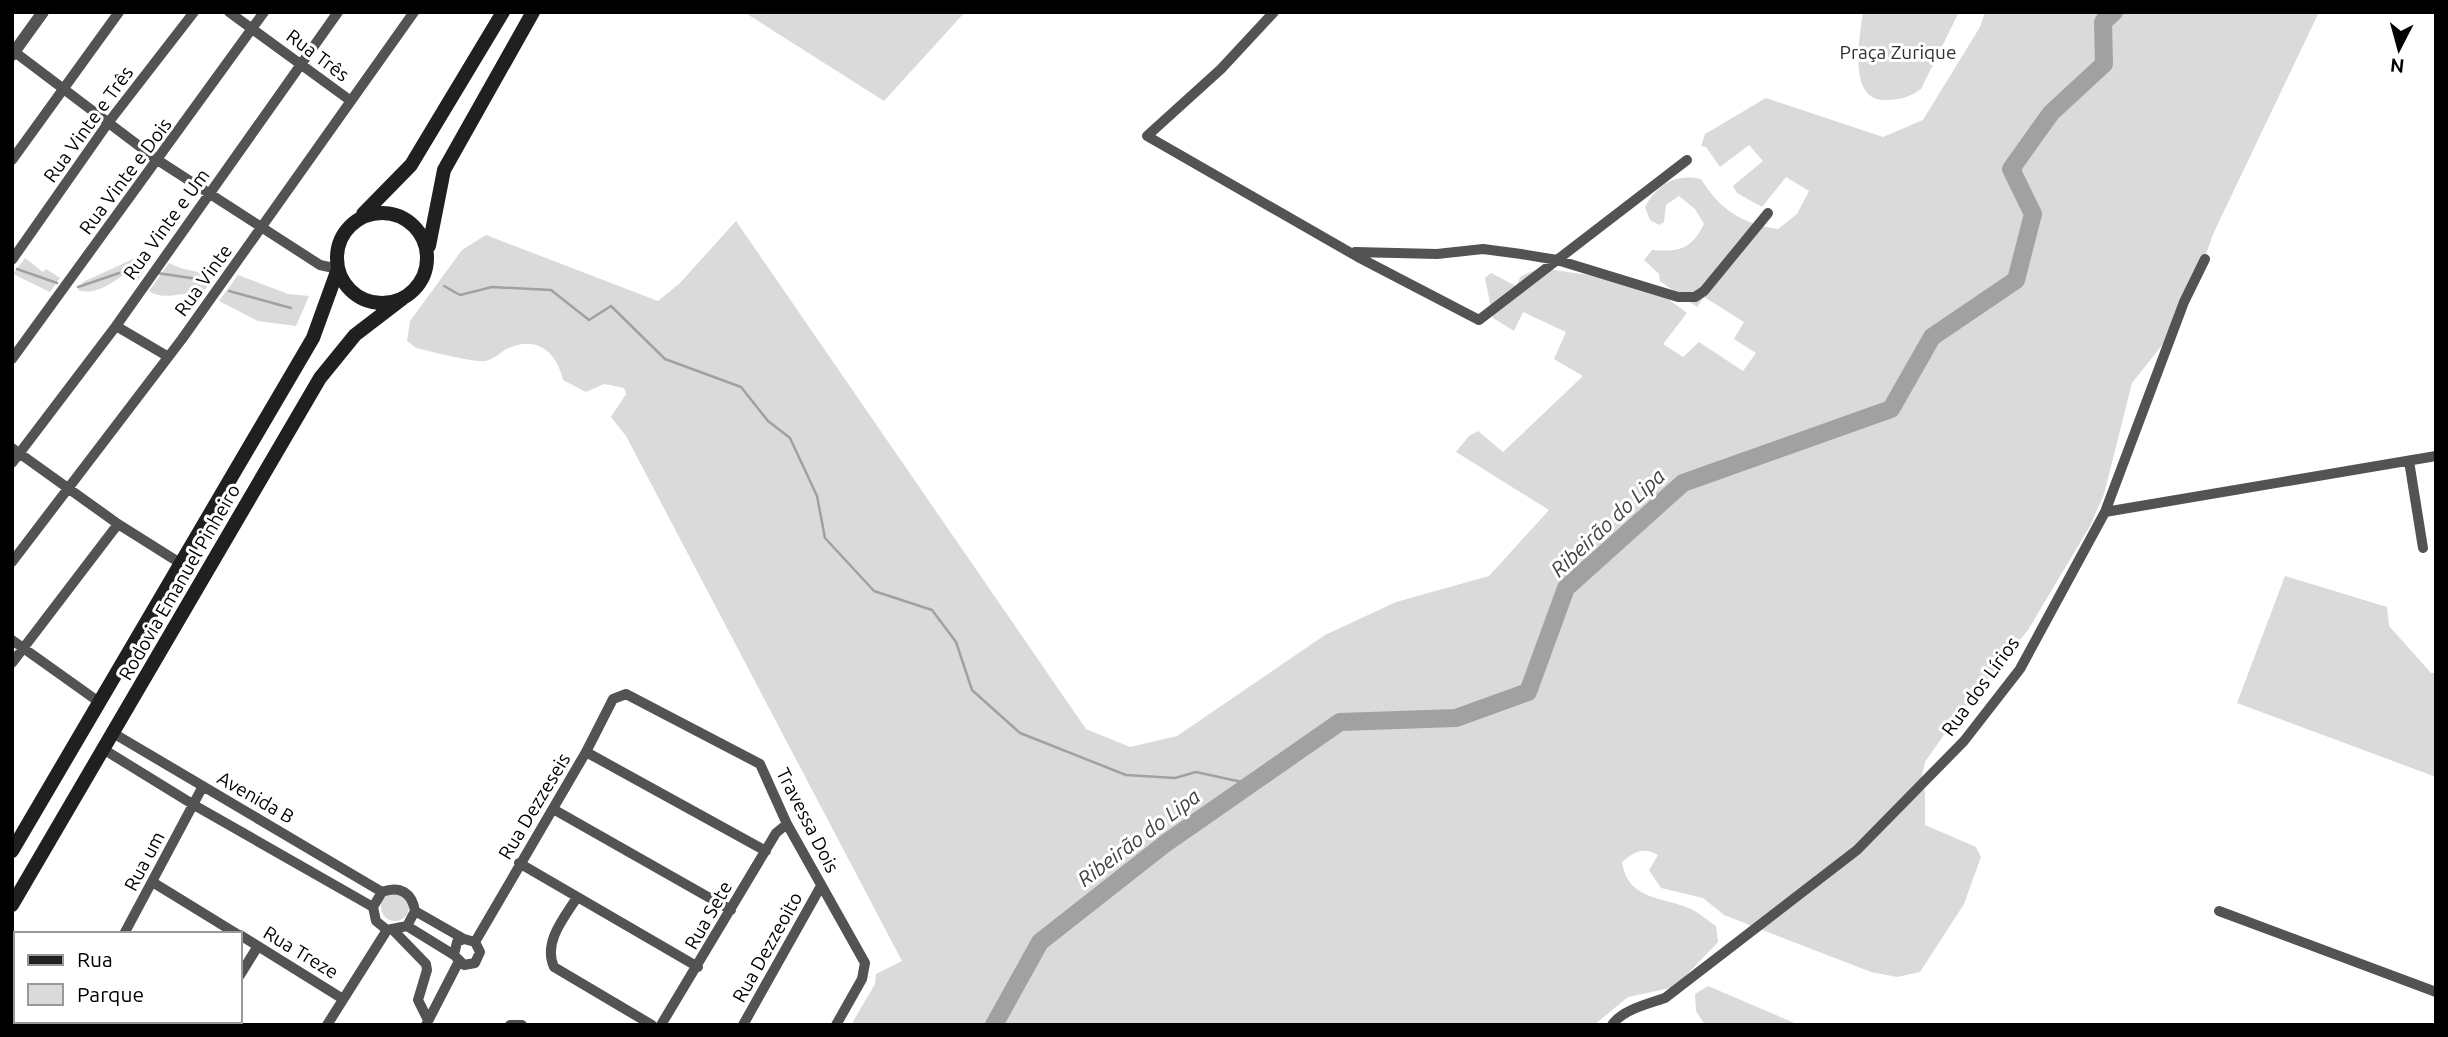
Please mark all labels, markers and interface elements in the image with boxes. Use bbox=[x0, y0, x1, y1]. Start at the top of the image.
north arrow bbox=[2364, 14, 2434, 84]
street label: Rua Três bbox=[282, 24, 354, 86]
park label: Praça Zurique bbox=[1840, 41, 1956, 63]
text: N bbox=[2389, 54, 2405, 78]
street label: Rua Vinte e Três bbox=[39, 62, 137, 186]
street label: Rua Vinte e Dois bbox=[74, 114, 176, 238]
street label: Rua Vinte e Um bbox=[118, 164, 214, 284]
street label: Rua Vinte bbox=[169, 240, 237, 320]
water label: Ribeirão do Lipa bbox=[1545, 463, 1669, 581]
street label: Rodovia Emanuel Pinheiro bbox=[114, 480, 244, 684]
street label: Rua dos Lírios bbox=[1937, 632, 2023, 740]
street label: Rua Dezzeseis bbox=[494, 749, 574, 863]
street label: Travessa Dois bbox=[772, 764, 844, 876]
street label: Avenida B bbox=[214, 766, 298, 828]
water label: Ribeirão do Lipa bbox=[1072, 783, 1204, 891]
street label: Rua um bbox=[119, 828, 169, 894]
street label: Rua Sete bbox=[680, 877, 736, 953]
street label: Rua Dezzeoito bbox=[728, 888, 806, 1006]
street label: Rua Treze bbox=[260, 921, 342, 983]
legend bbox=[14, 932, 242, 1023]
text: Rua bbox=[77, 947, 113, 971]
text: Parque bbox=[77, 982, 144, 1006]

